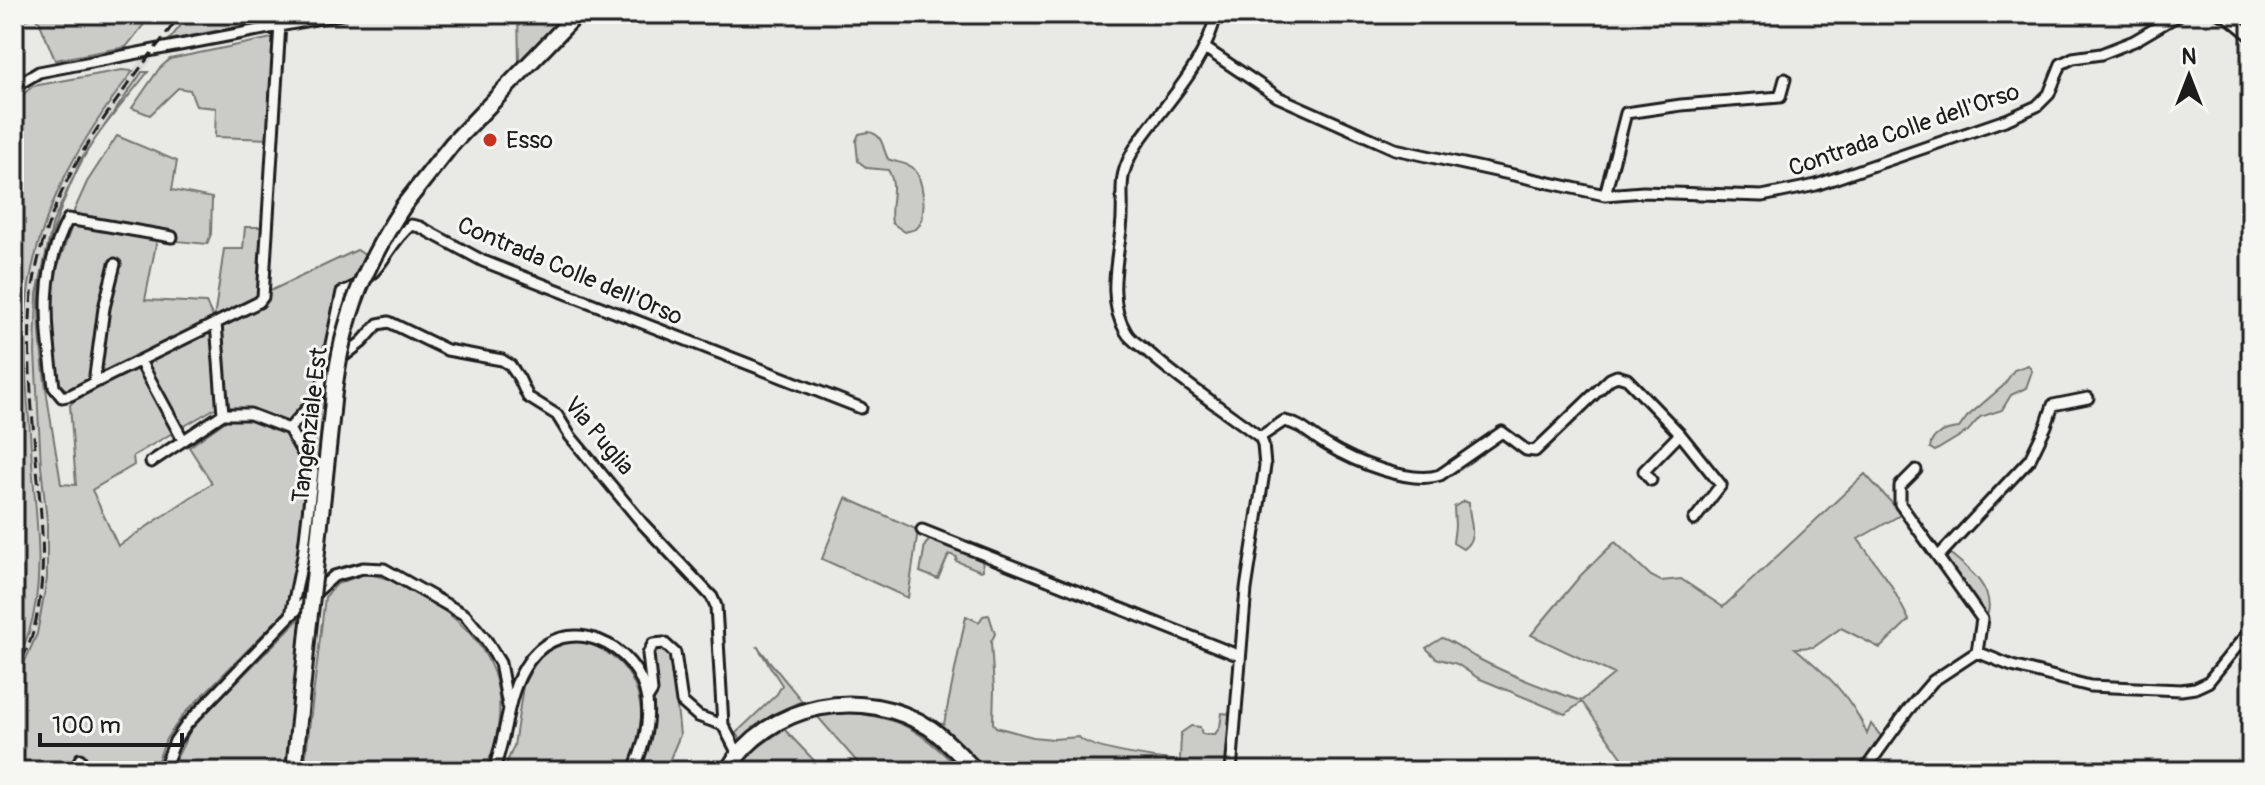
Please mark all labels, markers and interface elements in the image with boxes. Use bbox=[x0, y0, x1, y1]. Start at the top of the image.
north arrow bbox=[2149, 36, 2229, 116]
text: N bbox=[2182, 43, 2197, 71]
street label: Contrada Colle dell'Orso bbox=[1785, 77, 2023, 183]
place label: Esso bbox=[506, 126, 553, 155]
marker: Esso bbox=[481, 131, 499, 149]
street label: Contrada Colle dell'Orso bbox=[453, 210, 687, 332]
street label: Tangenziale Est bbox=[286, 345, 334, 504]
street label: Via Puglia bbox=[558, 391, 640, 481]
scale bar bbox=[40, 697, 182, 747]
text: 100 m bbox=[52, 711, 121, 740]

